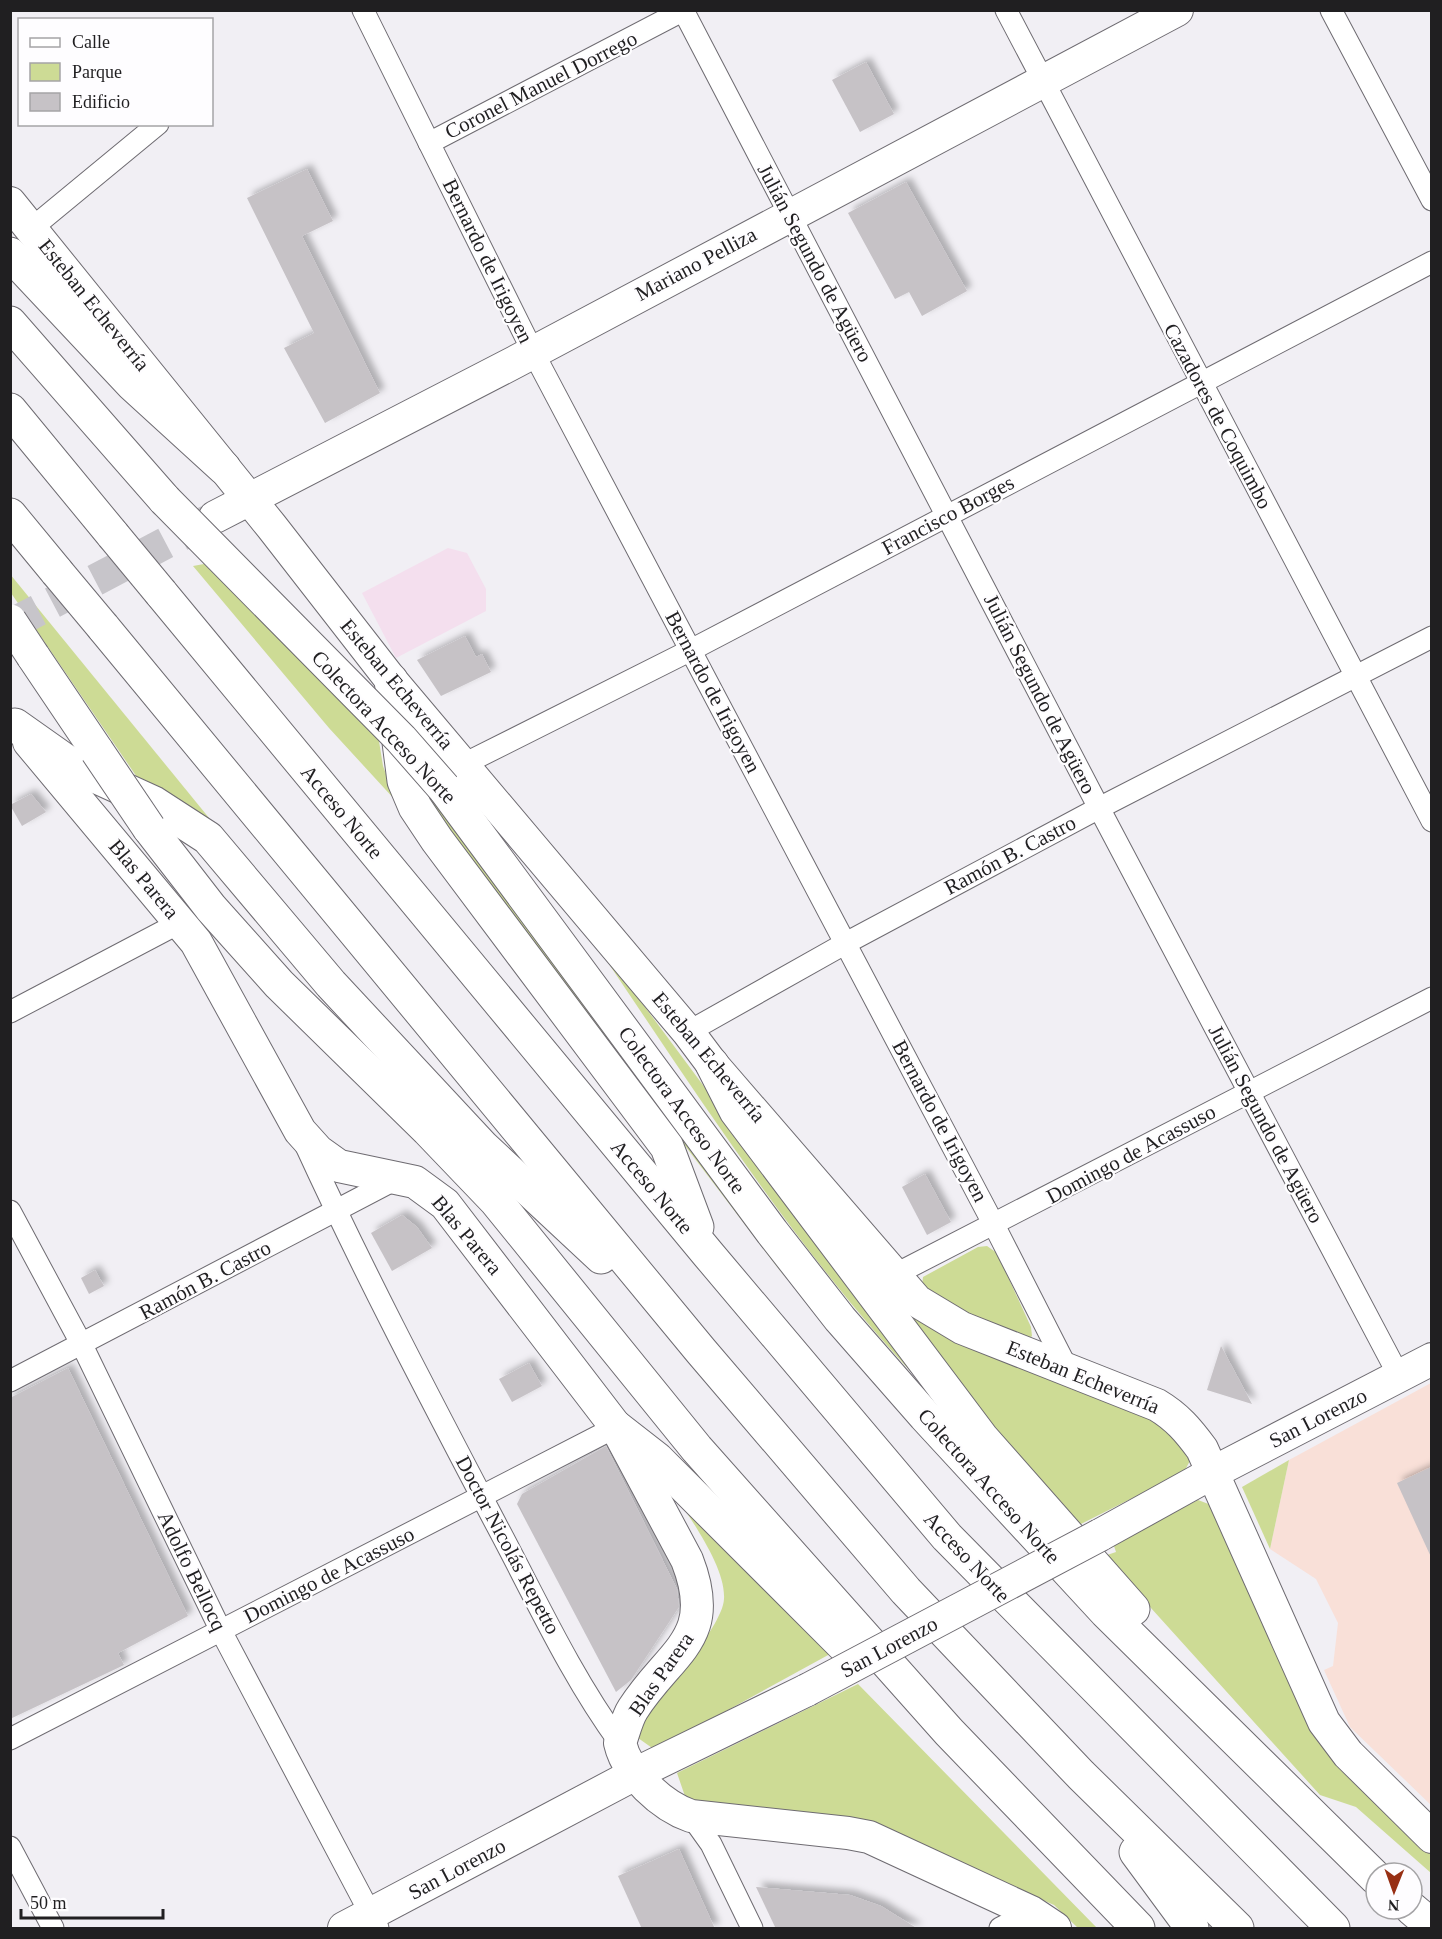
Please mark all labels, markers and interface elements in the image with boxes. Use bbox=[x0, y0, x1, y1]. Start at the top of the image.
legend bbox=[18, 18, 213, 126]
street label: Coronel Manuel Dorrego bbox=[441, 26, 641, 144]
text: Calle bbox=[72, 32, 110, 52]
text: Parque bbox=[72, 62, 122, 82]
text: Edificio bbox=[72, 92, 130, 112]
street label: Julián Segundo de Agüero bbox=[753, 160, 877, 366]
street label: Bernardo de Irigoyen bbox=[438, 175, 538, 347]
street label: Mariano Pelliza bbox=[631, 222, 761, 306]
street label: Esteban Echeverría bbox=[33, 234, 155, 376]
street label: Cazadores de Coquimbo bbox=[1159, 319, 1277, 513]
street label: Francisco Borges bbox=[878, 470, 1018, 560]
street label: Julián Segundo de Agüero bbox=[979, 590, 1101, 798]
street label: Bernardo de Irigoyen bbox=[660, 607, 766, 777]
street label: Esteban Echeverría bbox=[336, 614, 459, 755]
street label: Colectora Acceso Norte bbox=[307, 645, 461, 809]
street label: Acceso Norte bbox=[296, 760, 388, 864]
street label: Ramón B. Castro bbox=[940, 810, 1080, 900]
street label: Blas Parera bbox=[104, 834, 185, 924]
street label: Esteban Echeverría bbox=[648, 987, 771, 1128]
street label: Colectora Acceso Norte bbox=[613, 1021, 751, 1199]
street label: Julián Segundo de Agüero bbox=[1204, 1021, 1328, 1227]
street label: Bernardo de Irigoyen bbox=[887, 1036, 993, 1206]
street label: Domingo de Acassuso bbox=[1042, 1099, 1220, 1209]
street label: Acceso Norte bbox=[605, 1135, 699, 1239]
street label: Blas Parera bbox=[427, 1190, 508, 1280]
street label: Ramón B. Castro bbox=[135, 1235, 275, 1325]
street label: Esteban Echeverría bbox=[1003, 1335, 1164, 1419]
street label: San Lorenzo bbox=[1265, 1383, 1371, 1453]
street label: Colectora Acceso Norte bbox=[912, 1403, 1066, 1569]
street label: Doctor Nicolás Repetto bbox=[451, 1452, 565, 1638]
street label: Acceso Norte bbox=[919, 1506, 1015, 1608]
street label: Adolfo Bellocq bbox=[153, 1507, 232, 1635]
street label: Domingo de Acassuso bbox=[240, 1522, 418, 1628]
street label: San Lorenzo bbox=[836, 1611, 942, 1683]
street label: Blas Parera bbox=[624, 1627, 699, 1720]
street label: San Lorenzo bbox=[404, 1833, 510, 1905]
north arrow bbox=[1364, 1861, 1424, 1921]
scale bar bbox=[21, 1882, 164, 1920]
text: 50 m bbox=[30, 1893, 67, 1913]
text: N bbox=[1387, 1897, 1400, 1914]

